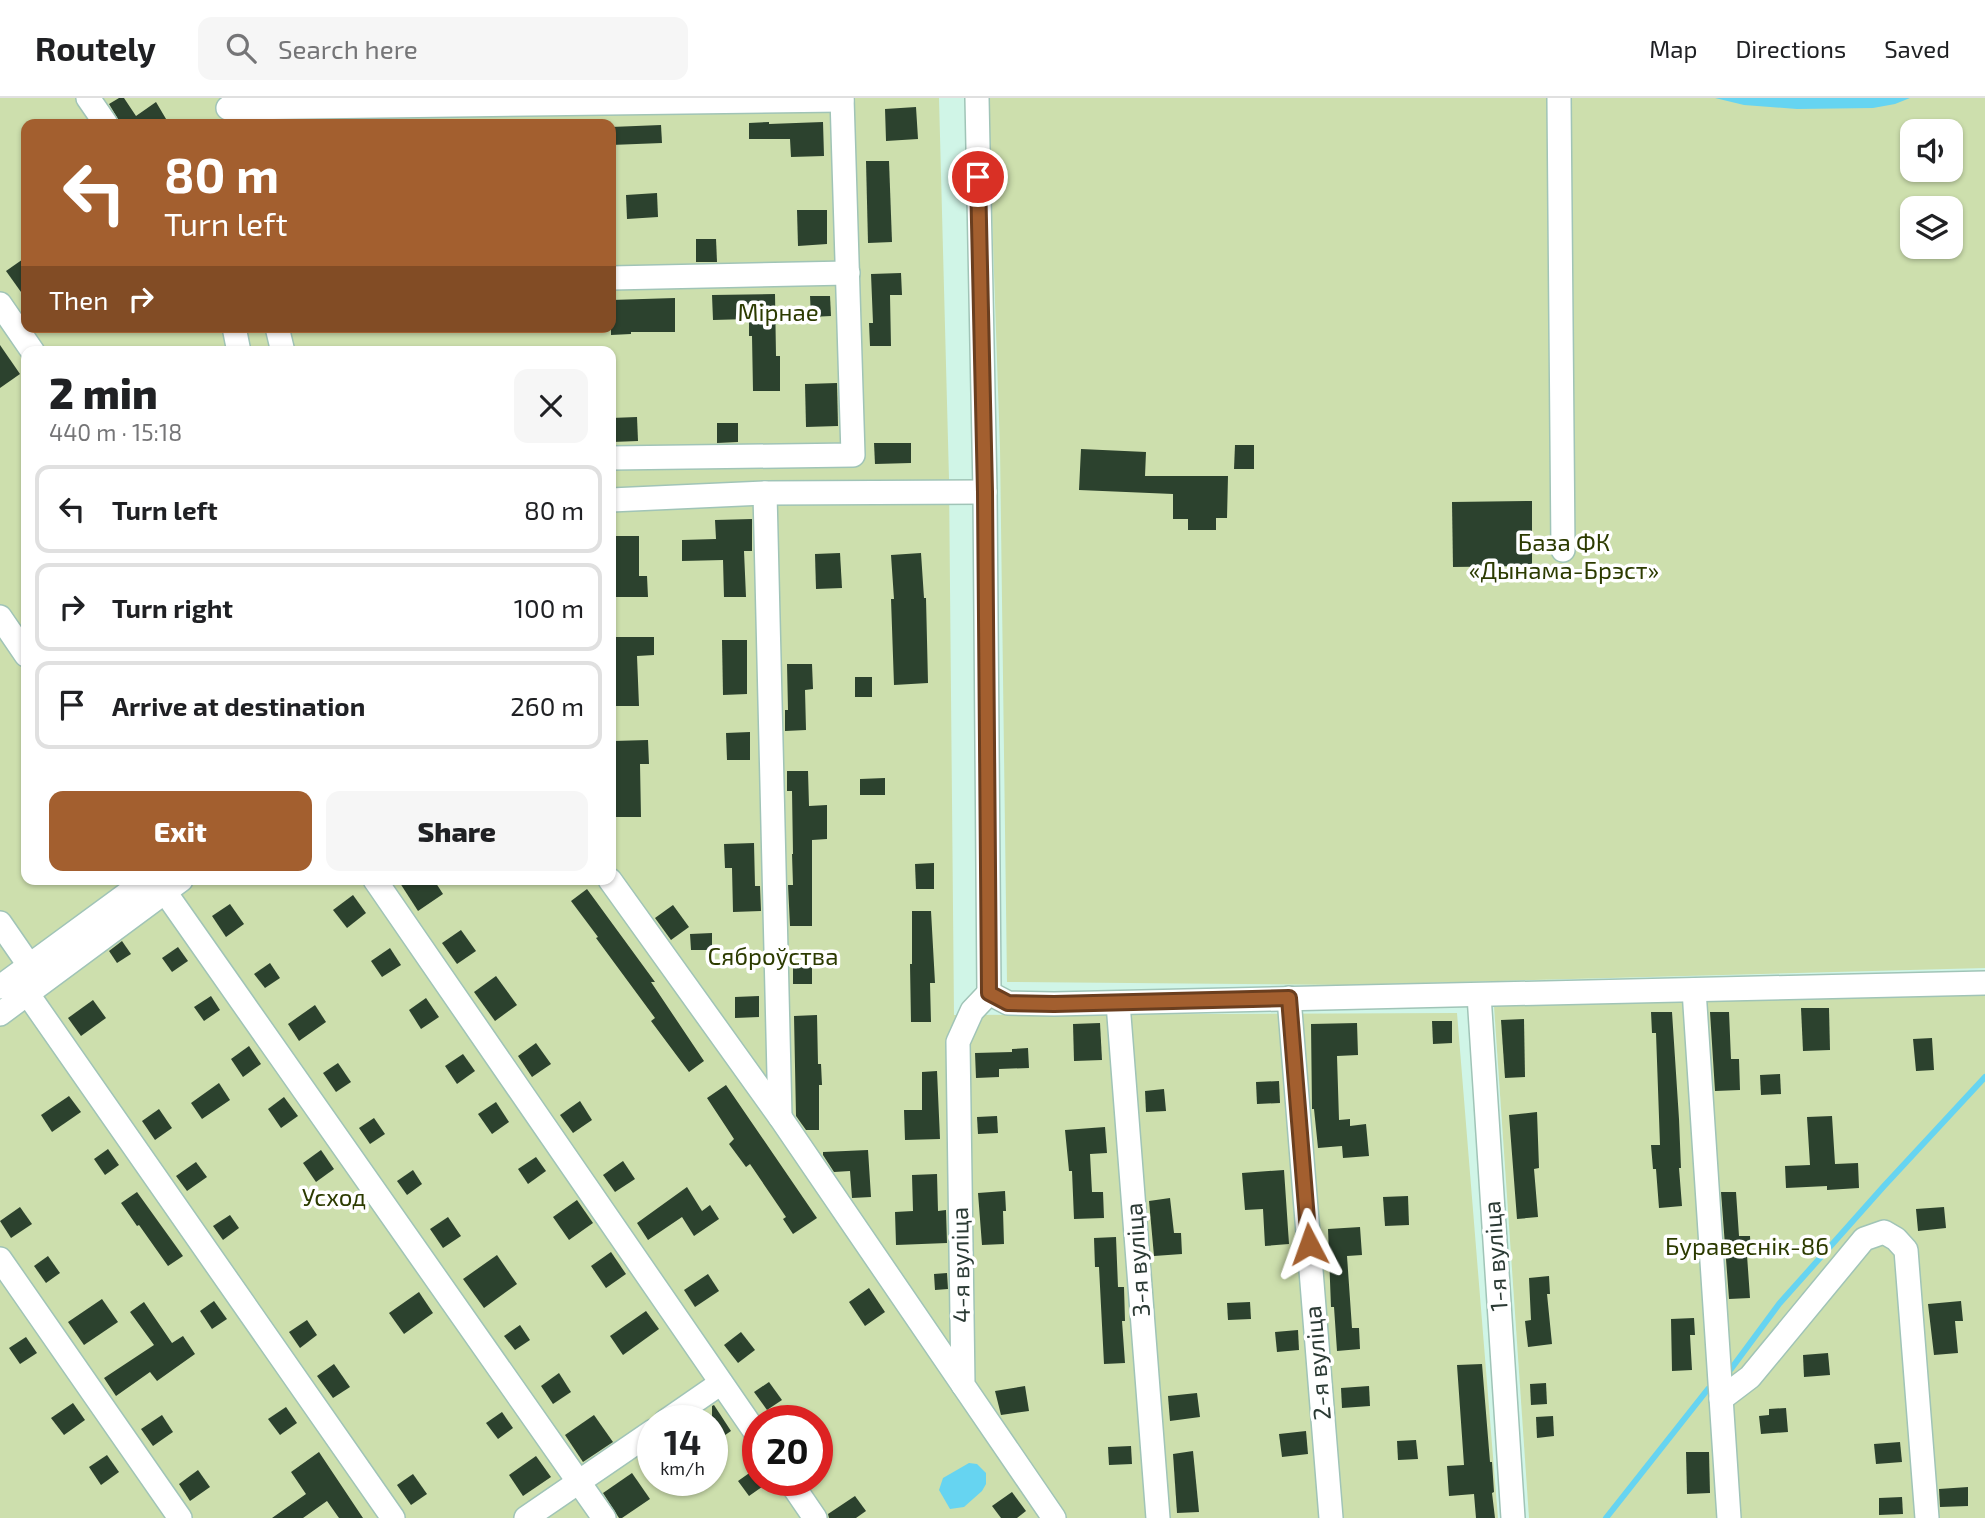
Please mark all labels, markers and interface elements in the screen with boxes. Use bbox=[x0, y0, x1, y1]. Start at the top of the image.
search box bbox=[198, 17, 688, 80]
text: Routely bbox=[35, 28, 156, 68]
icon: search bbox=[222, 29, 260, 67]
text: Search here bbox=[278, 33, 418, 64]
text: Map bbox=[1649, 34, 1697, 63]
text: Directions bbox=[1735, 34, 1846, 63]
text: Saved bbox=[1884, 34, 1950, 63]
map controls bbox=[1900, 119, 1963, 259]
button: sound bbox=[1900, 119, 1963, 182]
text: 80 m bbox=[164, 144, 279, 203]
icon: left bbox=[49, 147, 140, 238]
pin bbox=[948, 147, 1008, 207]
icon: arrive bbox=[959, 158, 997, 196]
button: layers bbox=[1900, 196, 1963, 259]
text: Turn left bbox=[164, 204, 288, 242]
icon: right bbox=[122, 280, 160, 318]
text: Then bbox=[49, 284, 108, 315]
park label: Мірнае bbox=[737, 297, 819, 326]
text: 2 min bbox=[49, 367, 158, 417]
button: close bbox=[514, 369, 588, 443]
text: 440 m · 15:18 bbox=[49, 418, 182, 446]
icon: left bbox=[53, 490, 91, 528]
text: Turn left bbox=[112, 494, 218, 525]
text: 80 m bbox=[524, 494, 584, 525]
park label: База ФК «Дынама-Брэст» bbox=[1469, 527, 1659, 584]
icon: right bbox=[53, 588, 91, 626]
text: Turn right bbox=[112, 592, 233, 623]
text: 100 m bbox=[514, 592, 584, 623]
icon: arrive bbox=[53, 686, 91, 724]
text: Arrive at destination bbox=[112, 690, 365, 721]
text: 260 m bbox=[510, 690, 584, 721]
button: Exit bbox=[49, 791, 312, 871]
button: Share bbox=[326, 791, 588, 871]
park label: Сяброўства bbox=[708, 941, 838, 971]
park label: Усход bbox=[302, 1182, 366, 1211]
street label: 1-я вуліца bbox=[1476, 1200, 1514, 1312]
street label: 3-я вуліца bbox=[1118, 1202, 1156, 1318]
street label: 4-я вуліца bbox=[944, 1207, 976, 1323]
position arrow bbox=[1272, 1207, 1346, 1281]
park label: Буравеснік-86 bbox=[1665, 1231, 1829, 1261]
street label: 2-я вуліца bbox=[1297, 1305, 1337, 1422]
speed limit sign: 20 bbox=[742, 1405, 833, 1496]
text: 14 bbox=[664, 1420, 701, 1462]
text: km/h bbox=[660, 1457, 705, 1479]

